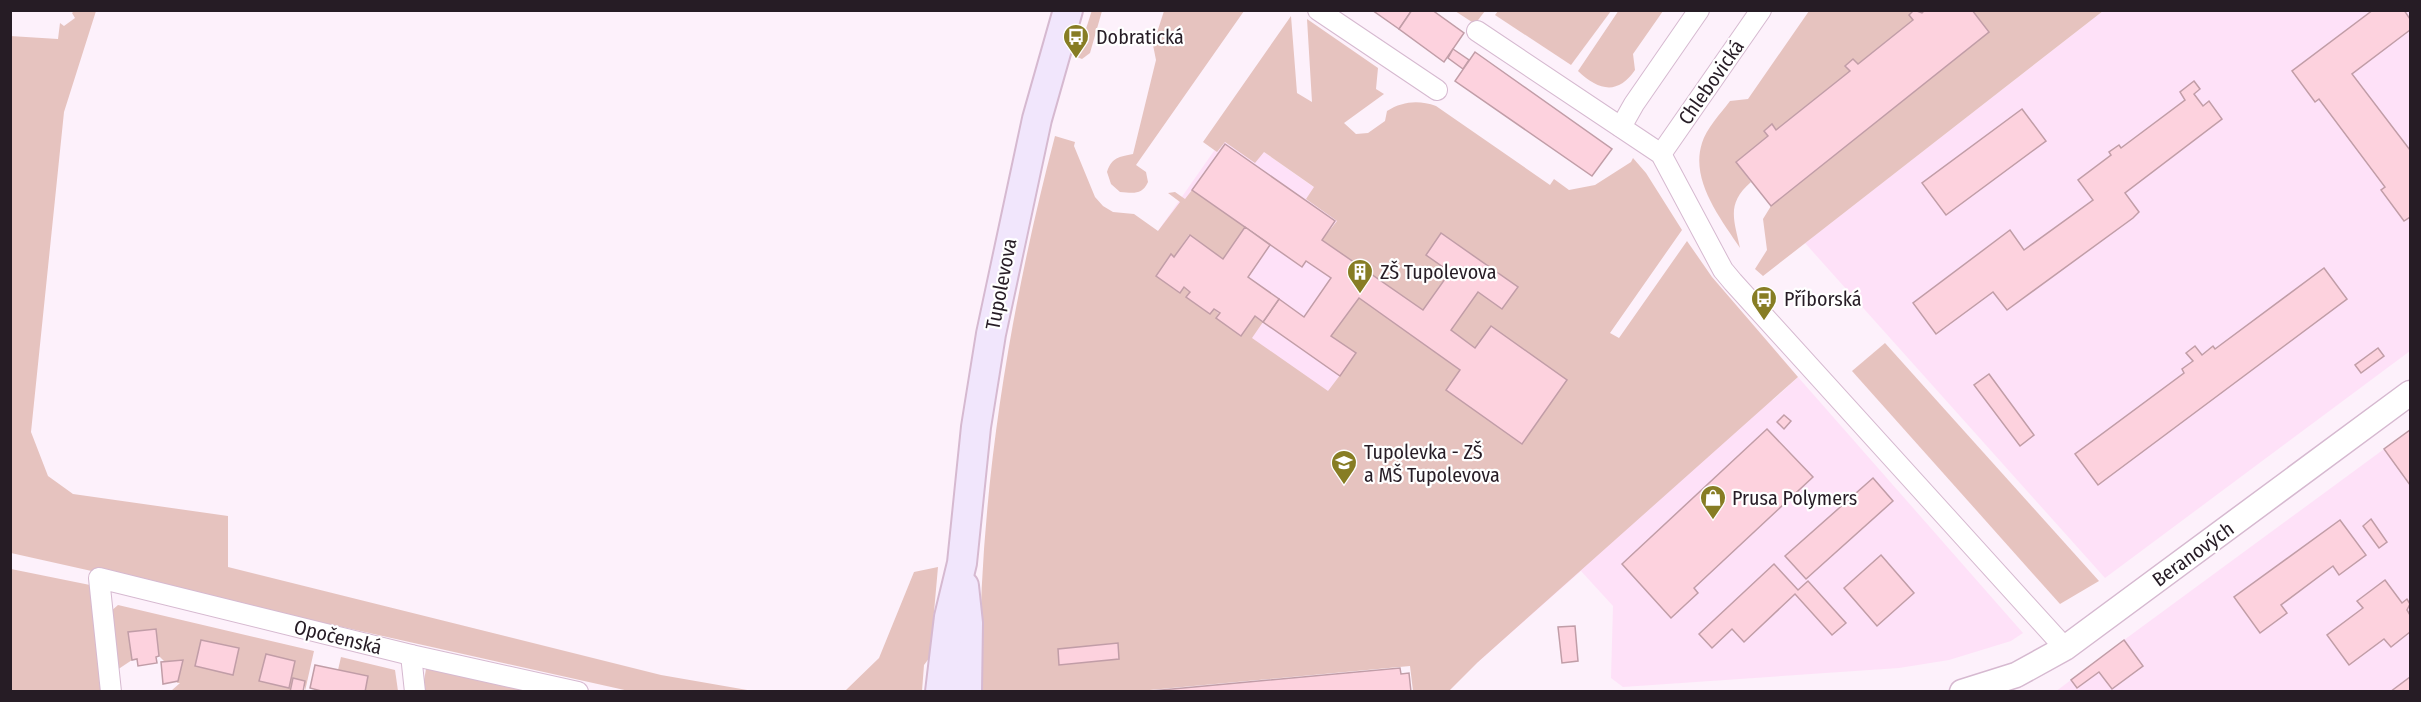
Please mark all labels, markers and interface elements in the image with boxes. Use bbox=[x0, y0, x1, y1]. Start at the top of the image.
bus stop icon: Dobratická bbox=[1061, 22, 1091, 60]
place label: Dobratická bbox=[1096, 25, 1184, 49]
street label: Chlebovická bbox=[1673, 35, 1749, 129]
street label: Tupolevova bbox=[980, 236, 1022, 332]
building icon: ZŠ Tupolevova bbox=[1345, 257, 1375, 295]
place label: ZŠ Tupolevova bbox=[1380, 260, 1497, 284]
bus stop icon: Příborská bbox=[1749, 284, 1779, 322]
place label: Příborská bbox=[1784, 287, 1862, 311]
place label: Tupolevka - ZŠ a MŠ Tupolevova bbox=[1364, 440, 1500, 487]
school or university icon: Tupolevka - ZŠ a MŠ Tupolevova bbox=[1329, 448, 1359, 486]
shop icon: Prusa Polymers bbox=[1698, 483, 1728, 521]
place label: Prusa Polymers bbox=[1732, 486, 1857, 510]
street label: Beranových bbox=[2148, 516, 2238, 592]
street label: Opočenská bbox=[292, 615, 384, 659]

